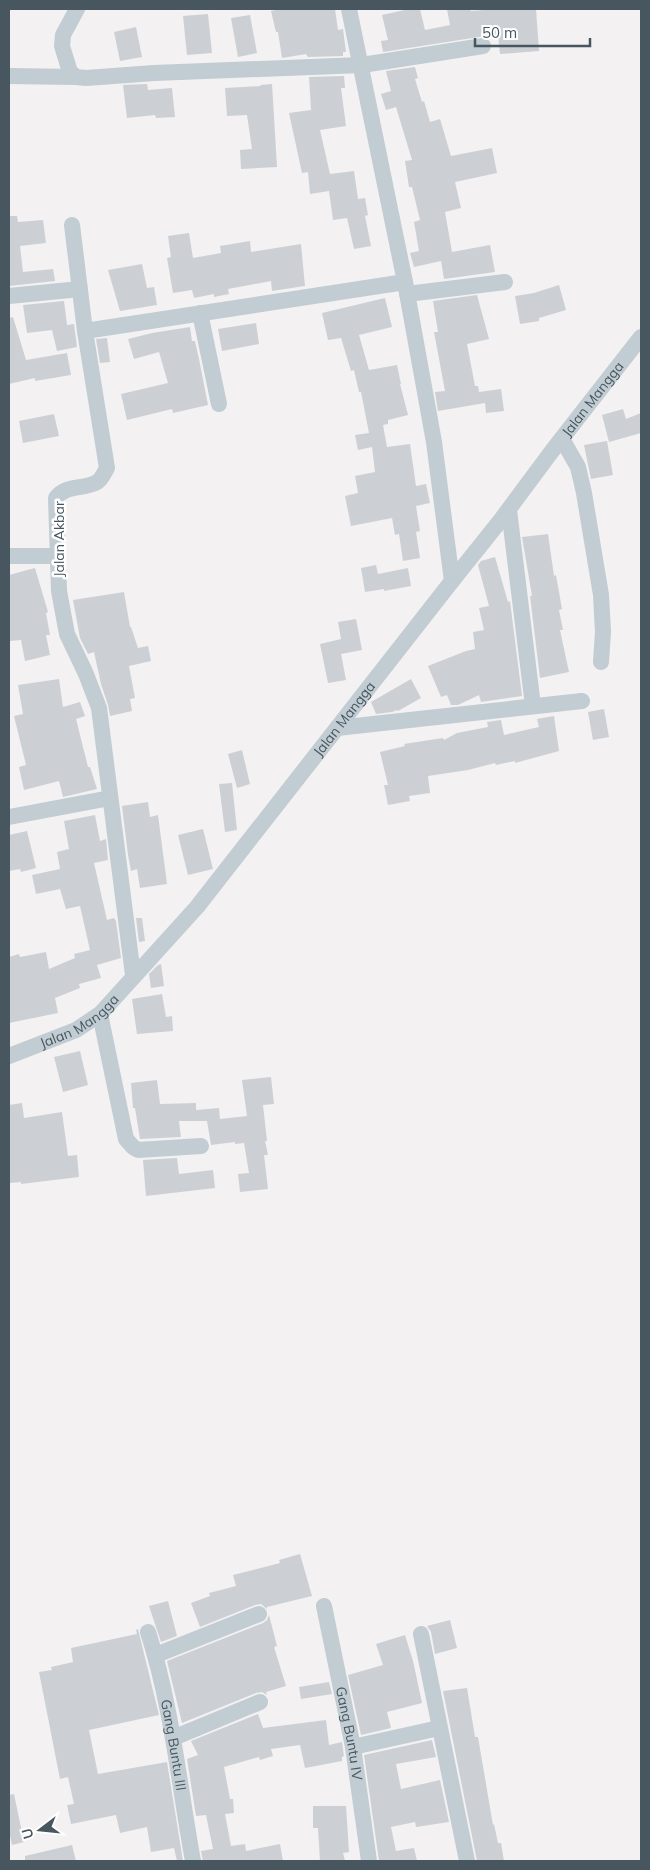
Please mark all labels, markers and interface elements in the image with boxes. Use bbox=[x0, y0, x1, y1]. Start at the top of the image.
scale bar bbox=[475, 15, 590, 47]
text: 50 m bbox=[482, 23, 517, 42]
street label: Jalan Mangga bbox=[558, 358, 628, 440]
street label: Jalan Akbar bbox=[50, 500, 68, 577]
street label: Jalan Mangga bbox=[309, 678, 379, 760]
street label: Jalan Mangga bbox=[37, 990, 123, 1052]
street label: Gang Buntu IV bbox=[332, 1685, 367, 1782]
street label: Gang Buntu III bbox=[157, 1698, 190, 1792]
north arrow bbox=[15, 1805, 65, 1855]
text: U bbox=[17, 1826, 38, 1841]

